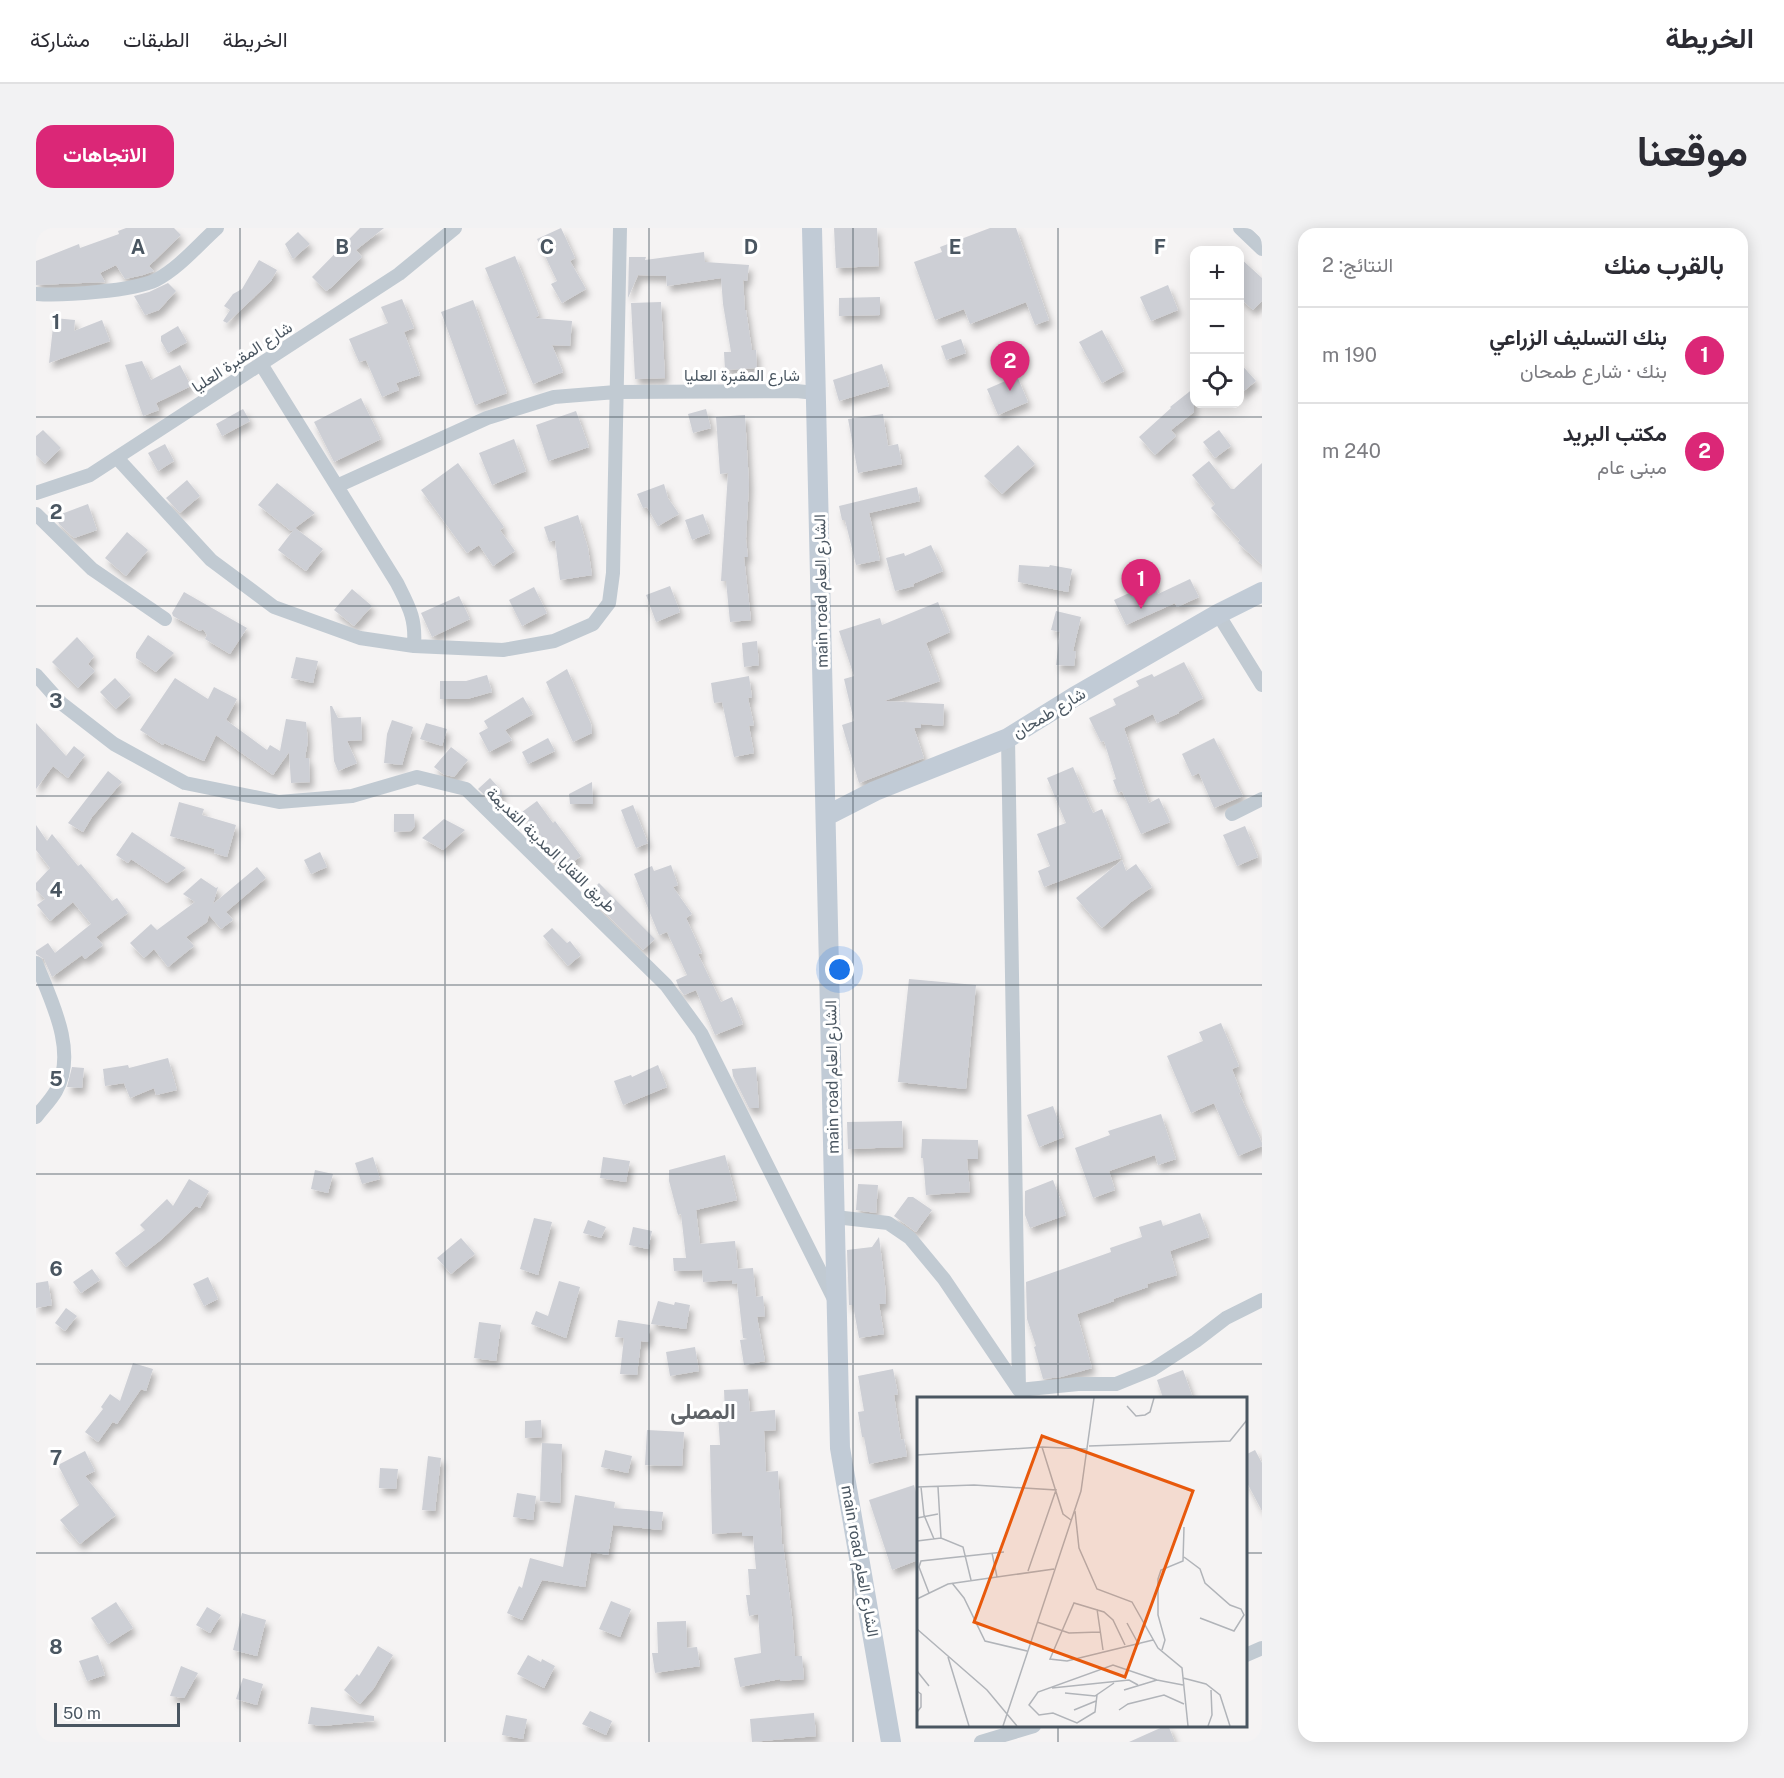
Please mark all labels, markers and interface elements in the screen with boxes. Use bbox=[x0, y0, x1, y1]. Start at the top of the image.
text: الخريطة bbox=[1665, 21, 1754, 54]
text: مشاركة bbox=[30, 27, 90, 52]
text: الطبقات bbox=[123, 27, 190, 52]
text: الخريطة bbox=[223, 27, 288, 52]
button: الاتجاهات bbox=[36, 125, 174, 188]
text: موقعنا bbox=[1637, 126, 1748, 175]
text: A bbox=[131, 235, 145, 259]
text: B bbox=[335, 235, 349, 259]
text: C bbox=[540, 235, 554, 259]
text: D bbox=[744, 235, 758, 259]
text: E bbox=[949, 235, 961, 259]
text: F bbox=[1154, 235, 1166, 259]
map controls bbox=[1190, 246, 1244, 408]
button: + bbox=[1190, 246, 1244, 300]
text: بالقرب منك bbox=[1604, 249, 1724, 280]
text: النتائج: 2 bbox=[1322, 253, 1393, 277]
button: − bbox=[1190, 300, 1244, 354]
text: 1 bbox=[52, 310, 60, 334]
street label: شارع المقبرة العليا bbox=[188, 317, 297, 398]
text: بنك التسليف الزراعي bbox=[1489, 324, 1667, 350]
pin: 2 bbox=[990, 342, 1030, 391]
text: 190 m bbox=[1322, 343, 1377, 367]
text: 1 bbox=[1700, 343, 1709, 367]
button: locate bbox=[1190, 354, 1244, 408]
text: بنك · شارع طمحان bbox=[1520, 359, 1667, 383]
street label: شارع المقبرة العليا bbox=[684, 366, 800, 387]
text: مكتب البريد bbox=[1563, 420, 1667, 446]
text: 240 m bbox=[1322, 439, 1381, 463]
text: 2 bbox=[1698, 439, 1711, 463]
text: مبنى عام bbox=[1597, 455, 1667, 479]
text: 2 bbox=[50, 500, 62, 524]
street label: main road الشارع العام bbox=[810, 514, 834, 668]
pin: 1 bbox=[1122, 560, 1160, 609]
street label: شارع طمحان bbox=[1009, 684, 1090, 744]
text: 3 bbox=[49, 689, 63, 713]
street label: طريق اللقايا المدينة القديمة bbox=[482, 783, 620, 917]
text: 4 bbox=[49, 878, 63, 902]
your location bbox=[825, 955, 854, 984]
street label: main road الشارع العام bbox=[821, 1000, 845, 1154]
text: 5 bbox=[49, 1067, 63, 1091]
text: 6 bbox=[49, 1257, 63, 1281]
inset map bbox=[917, 1397, 1247, 1727]
district label: المصلى bbox=[670, 1398, 736, 1425]
text: 7 bbox=[50, 1446, 62, 1470]
street label: main road الشارع العام bbox=[835, 1484, 883, 1639]
text: 8 bbox=[49, 1635, 63, 1659]
scale bar bbox=[54, 1700, 180, 1728]
text: 50 m bbox=[63, 1704, 101, 1723]

